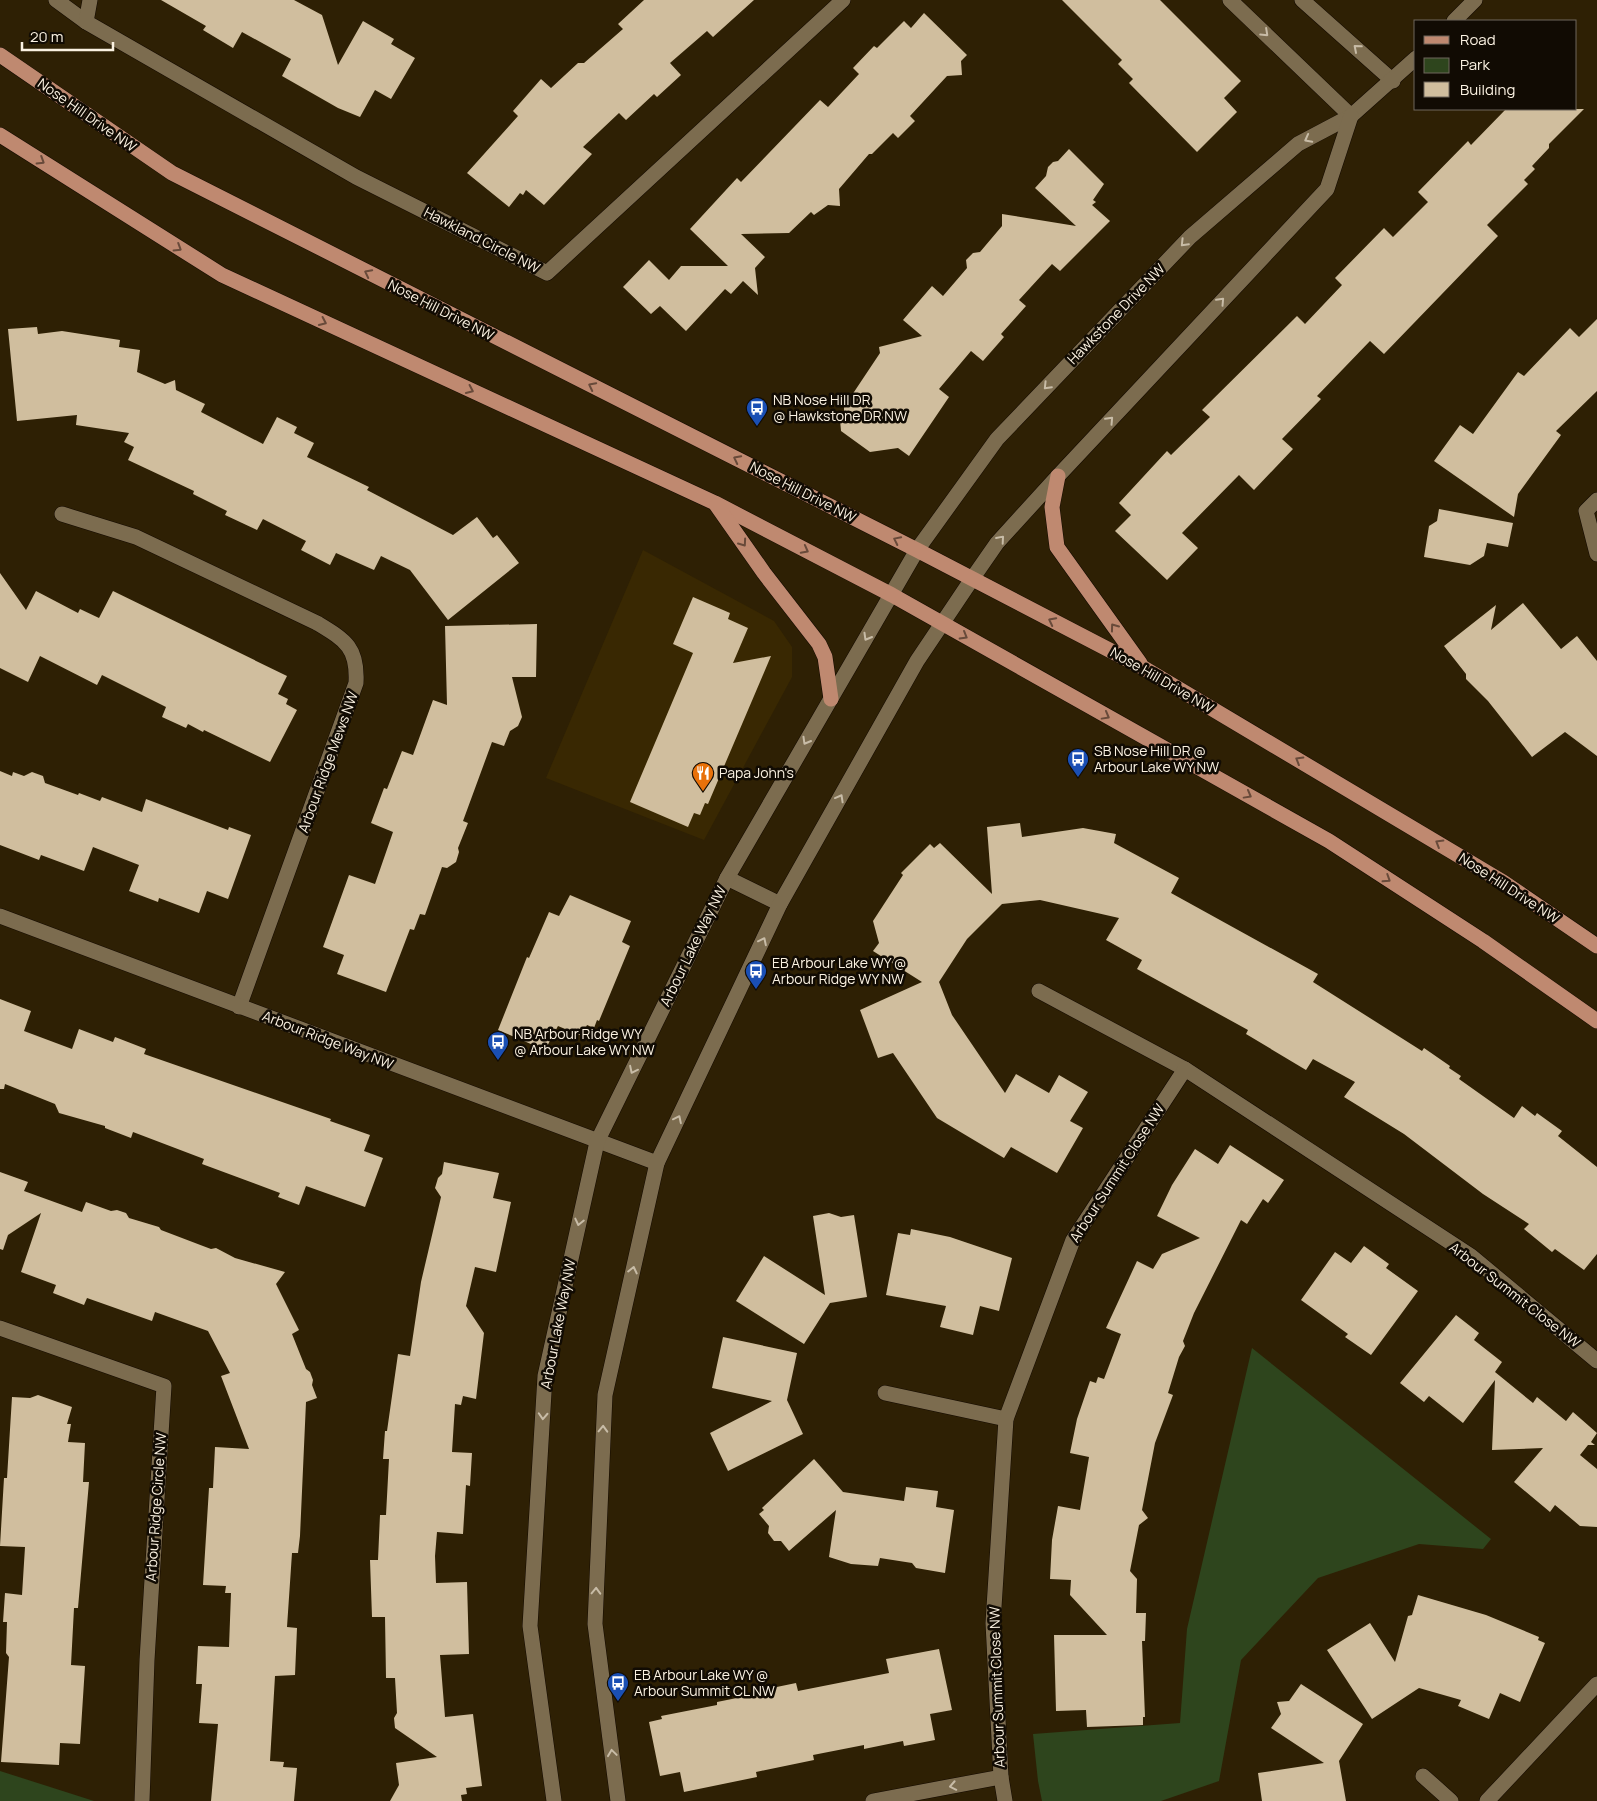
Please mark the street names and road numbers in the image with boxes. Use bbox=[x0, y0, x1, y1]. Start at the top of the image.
street label: Nose Hill Drive NW bbox=[34, 73, 140, 156]
street label: Hawkland Circle NW bbox=[421, 202, 543, 277]
street label: Hawkstone Drive NW bbox=[1063, 259, 1169, 368]
street label: Nose Hill Drive NW bbox=[385, 275, 497, 344]
street label: Nose Hill Drive NW bbox=[747, 457, 859, 526]
street label: Nose Hill Drive NW bbox=[1107, 642, 1217, 717]
street label: Arbour Ridge Mews NW bbox=[293, 688, 362, 835]
street label: Nose Hill Drive NW bbox=[1455, 848, 1563, 927]
street label: Arbour Lake Way NW bbox=[655, 882, 730, 1009]
street label: Arbour Ridge Way NW bbox=[260, 1006, 396, 1073]
street label: Arbour Summit Close NW bbox=[1065, 1100, 1169, 1246]
street label: Arbour Summit Close NW bbox=[1446, 1237, 1585, 1352]
street label: Arbour Lake Way NW bbox=[536, 1257, 579, 1391]
street label: Arbour Ridge Circle NW bbox=[141, 1432, 170, 1582]
street label: Arbour Summit Close NW bbox=[984, 1606, 1009, 1768]

